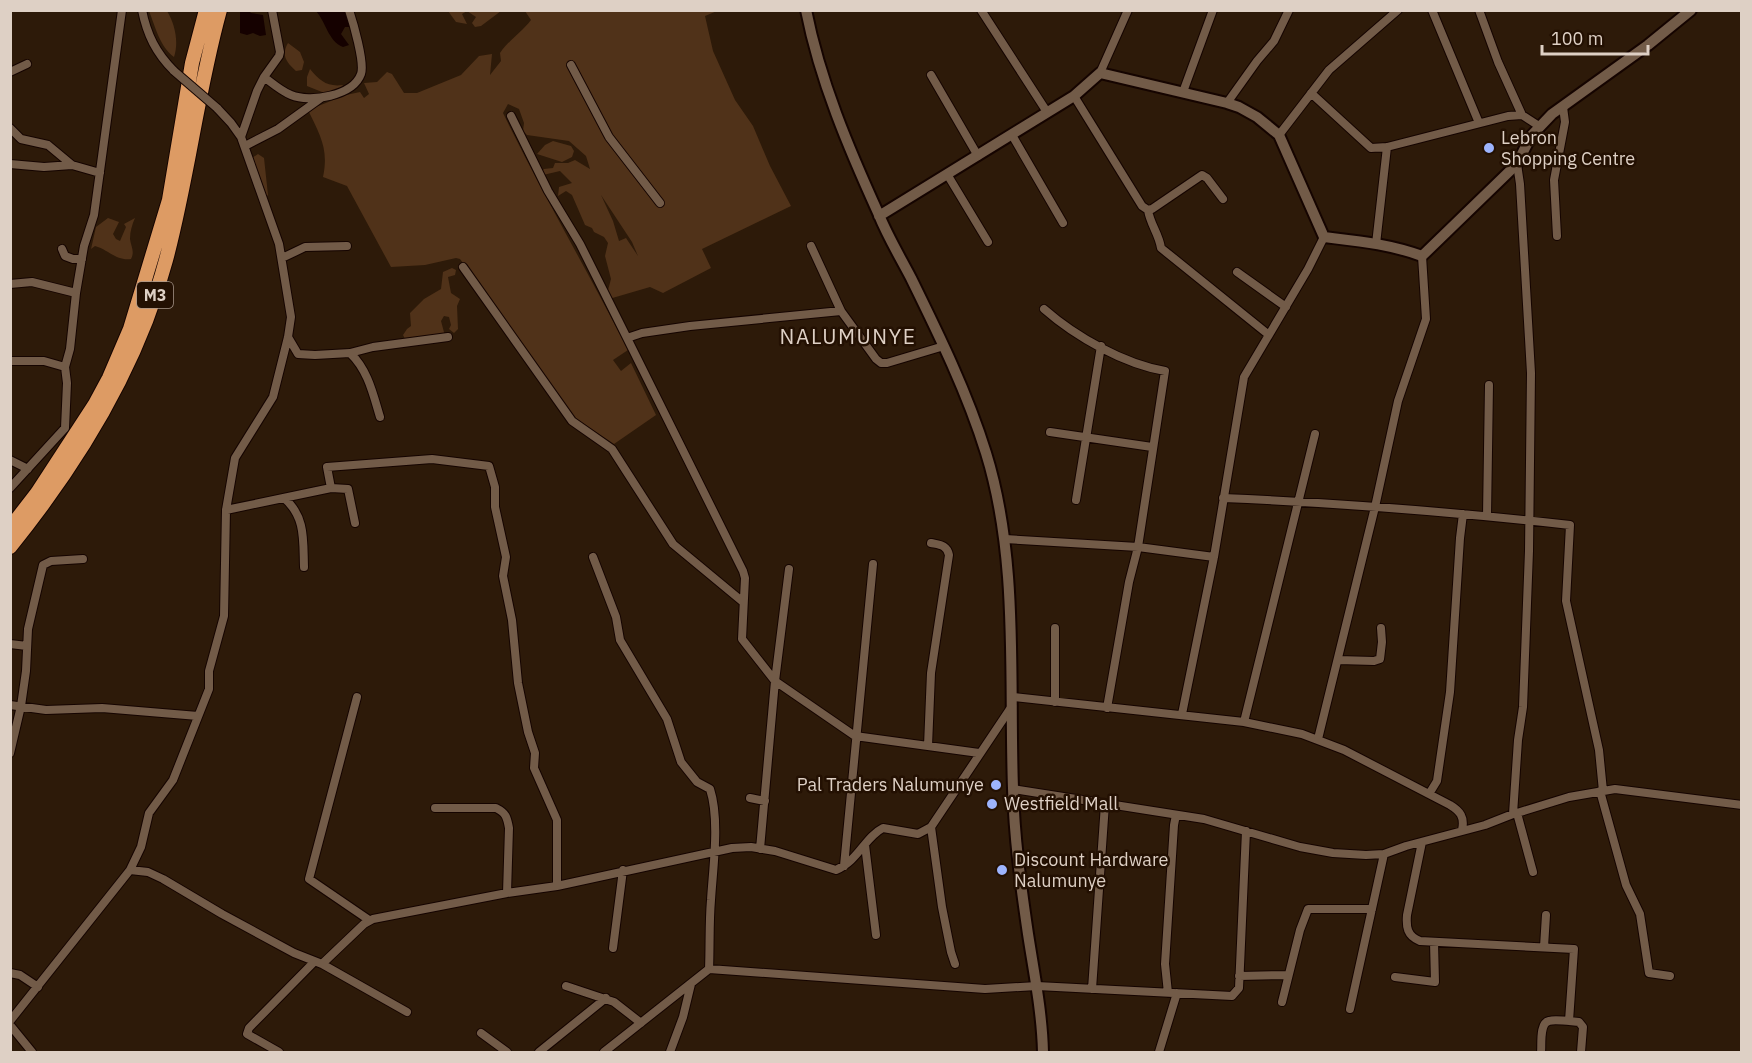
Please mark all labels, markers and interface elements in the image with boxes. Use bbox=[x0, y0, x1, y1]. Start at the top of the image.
scale bar bbox=[1542, 18, 1648, 56]
text: 100 m bbox=[1551, 27, 1603, 50]
place label: Lebron Shopping Centre bbox=[1501, 126, 1635, 170]
marker: Lebron Shopping Centre bbox=[1482, 141, 1496, 155]
road number: M3 bbox=[137, 282, 173, 308]
district label: NALUMUNYE bbox=[780, 322, 916, 350]
place label: Pal Traders Nalumunye bbox=[797, 773, 984, 796]
marker: Pal Traders Nalumunye bbox=[989, 778, 1003, 792]
place label: Westfield Mall bbox=[1004, 792, 1118, 815]
marker: Westfield Mall bbox=[985, 797, 999, 811]
place label: Discount Hardware Nalumunye bbox=[1014, 848, 1168, 892]
marker: Discount Hardware Nalumunye bbox=[995, 863, 1009, 877]

